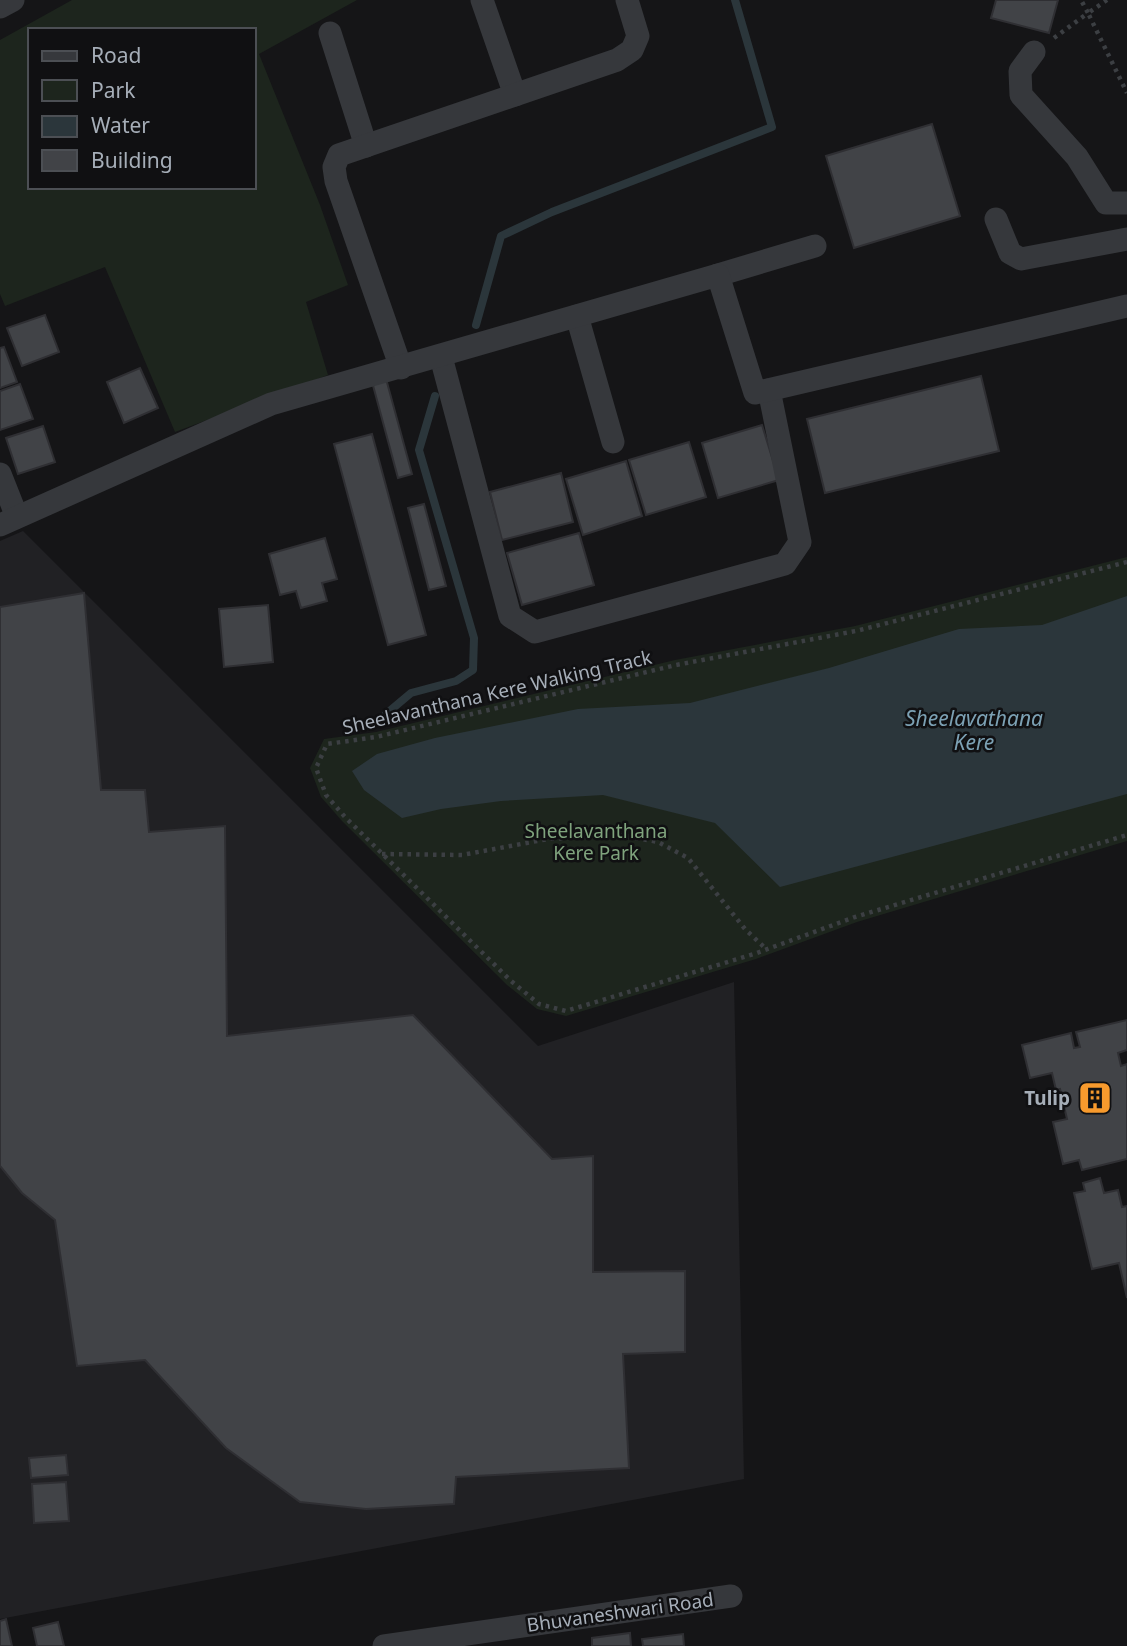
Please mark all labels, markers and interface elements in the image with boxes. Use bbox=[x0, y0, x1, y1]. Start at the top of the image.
legend bbox=[28, 28, 256, 189]
text: Road bbox=[91, 41, 141, 69]
text: Park bbox=[91, 76, 136, 104]
text: Water bbox=[91, 111, 150, 139]
text: Building bbox=[91, 146, 173, 174]
street label: Sheelavanthana Kere Walking Track bbox=[340, 644, 654, 740]
water label: Sheelavathana Kere bbox=[905, 704, 1043, 756]
park label: Sheelavanthana Kere Park bbox=[525, 818, 667, 866]
building icon: Tulip bbox=[1076, 1079, 1114, 1117]
place label: Tulip bbox=[1024, 1085, 1070, 1111]
street label: Bhuvaneshwari Road bbox=[525, 1586, 715, 1638]

